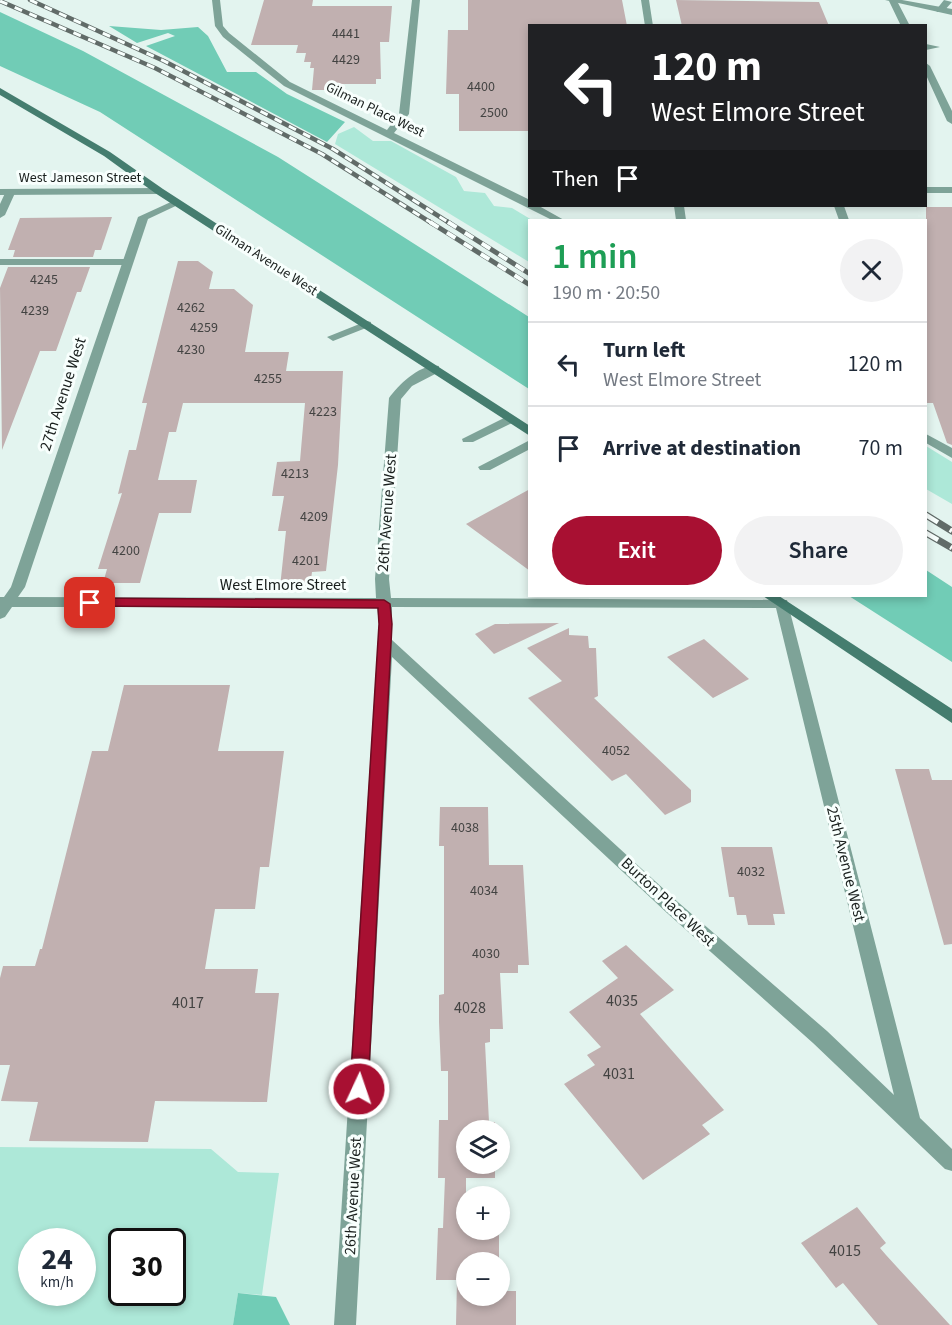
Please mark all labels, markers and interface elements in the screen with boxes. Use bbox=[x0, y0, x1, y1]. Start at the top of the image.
house number: 4441 bbox=[332, 24, 360, 44]
text: 120 m bbox=[651, 37, 762, 97]
icon: left bbox=[552, 48, 630, 126]
house number: 4429 bbox=[332, 50, 360, 70]
street label: Gilman Place West bbox=[322, 77, 428, 143]
house number: 4400 bbox=[467, 77, 495, 97]
text: West Elmore Street bbox=[651, 93, 865, 132]
house number: 2500 bbox=[480, 103, 508, 123]
icon: arrive bbox=[611, 162, 644, 195]
text: Then bbox=[552, 163, 599, 195]
street label: West Jameson Street bbox=[19, 168, 141, 188]
street label: Gilman Avenue West bbox=[211, 219, 322, 301]
text: 1 min bbox=[552, 231, 638, 282]
button: close bbox=[840, 239, 903, 302]
house number: 4245 bbox=[30, 270, 58, 290]
text: 190 m · 20:50 bbox=[552, 279, 660, 307]
house number: 4262 bbox=[177, 298, 205, 318]
house number: 4239 bbox=[21, 301, 49, 321]
house number: 4259 bbox=[190, 318, 218, 338]
street label: 27th Avenue West bbox=[34, 334, 92, 454]
text: Turn left bbox=[603, 334, 685, 366]
house number: 4230 bbox=[177, 340, 205, 360]
icon: left bbox=[552, 348, 585, 381]
text: 120 m bbox=[848, 348, 903, 380]
text: West Elmore Street bbox=[603, 366, 761, 394]
house number: 4255 bbox=[254, 369, 282, 389]
house number: 4223 bbox=[309, 402, 337, 422]
icon: arrive bbox=[552, 432, 585, 465]
text: Arrive at destination bbox=[603, 432, 801, 464]
text: 70 m bbox=[858, 432, 903, 464]
street label: 26th Avenue West bbox=[372, 453, 402, 573]
house number: 4213 bbox=[281, 464, 309, 484]
house number: 4209 bbox=[300, 507, 328, 527]
button: Exit bbox=[552, 516, 722, 585]
button: Share bbox=[734, 516, 903, 585]
house number: 4200 bbox=[112, 541, 140, 561]
house number: 4201 bbox=[292, 551, 320, 571]
street label: West Elmore Street bbox=[220, 574, 347, 596]
pin bbox=[64, 577, 115, 628]
icon: arrive bbox=[73, 586, 106, 619]
house number: 4052 bbox=[602, 741, 630, 761]
street label: 25th Avenue West bbox=[821, 804, 871, 924]
house number: 4038 bbox=[451, 818, 479, 838]
street label: Burton Place West bbox=[616, 853, 720, 952]
house number: 4032 bbox=[737, 862, 765, 882]
house number: 4034 bbox=[470, 881, 498, 901]
house number: 4030 bbox=[472, 944, 500, 964]
house number: 4035 bbox=[606, 990, 638, 1012]
house number: 4017 bbox=[172, 992, 204, 1014]
house number: 4028 bbox=[454, 997, 486, 1019]
position arrow bbox=[327, 1057, 391, 1121]
house number: 4031 bbox=[603, 1063, 635, 1085]
map controls bbox=[456, 1120, 510, 1306]
button: layers bbox=[456, 1120, 510, 1174]
street label: 26th Avenue West bbox=[339, 1136, 367, 1256]
button: + bbox=[456, 1186, 510, 1240]
speed limit sign: 30 bbox=[108, 1228, 186, 1306]
text: 24 bbox=[41, 1238, 73, 1281]
house number: 4015 bbox=[829, 1240, 861, 1262]
button: − bbox=[456, 1252, 510, 1306]
text: km/h bbox=[40, 1272, 74, 1293]

